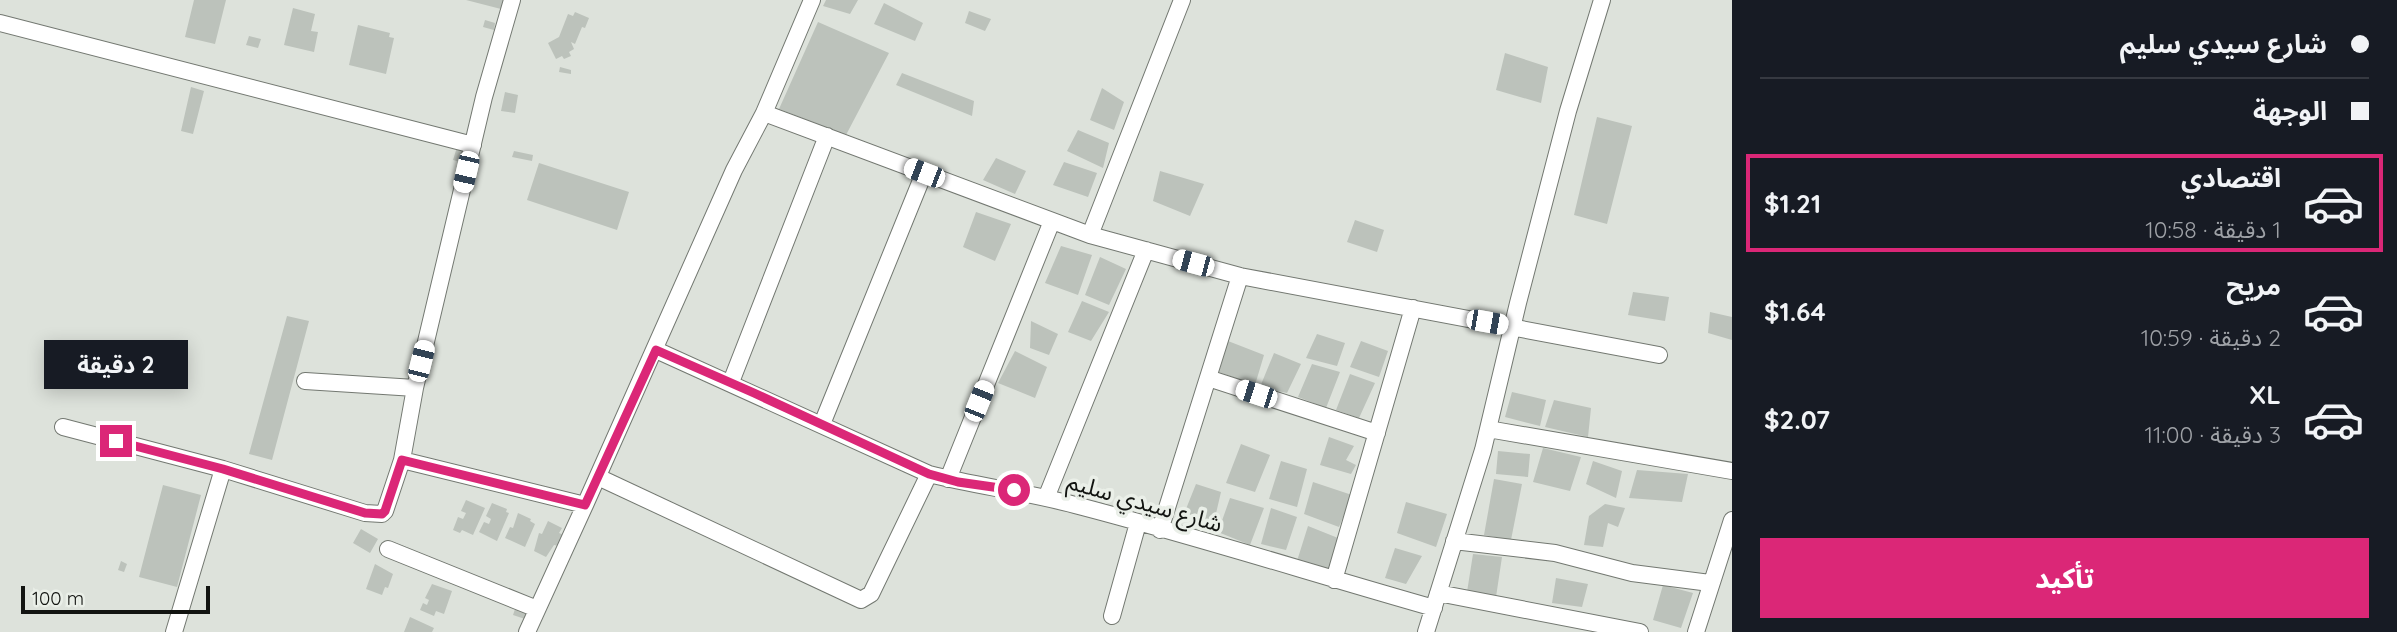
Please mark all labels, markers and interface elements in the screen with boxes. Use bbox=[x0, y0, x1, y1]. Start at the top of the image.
text: شارع سيدي سليم bbox=[2120, 27, 2327, 60]
text: الوجهة bbox=[2253, 94, 2327, 127]
car bbox=[452, 149, 481, 195]
car bbox=[901, 156, 948, 190]
text: اقتصادي bbox=[2181, 161, 2281, 194]
icon: car bbox=[2302, 172, 2365, 235]
text: $1.21 bbox=[1764, 187, 1821, 220]
text: 1 دقيقة · 10:58 bbox=[2145, 215, 2281, 244]
car bbox=[1170, 247, 1217, 279]
text: مريح bbox=[2226, 269, 2281, 302]
icon: car bbox=[2302, 280, 2365, 343]
text: $1.64 bbox=[1764, 295, 1826, 328]
car bbox=[1465, 308, 1510, 336]
text: 2 دقيقة · 10:59 bbox=[2141, 323, 2281, 352]
car bbox=[406, 338, 437, 384]
callout: 2 دقيقة bbox=[44, 340, 188, 388]
text: 2 دقيقة bbox=[77, 350, 155, 379]
car bbox=[962, 378, 997, 424]
car bbox=[1233, 378, 1280, 410]
text: XL bbox=[2249, 378, 2281, 411]
icon: car bbox=[2302, 388, 2365, 451]
text: $2.07 bbox=[1764, 403, 1830, 436]
text: 3 دقيقة · 11:00 bbox=[2145, 420, 2281, 449]
route end bbox=[100, 425, 132, 457]
street label: شارع سيدي سليم bbox=[1063, 466, 1226, 541]
route start bbox=[998, 474, 1030, 506]
button: تأكيد bbox=[1760, 538, 2369, 618]
scale bar bbox=[21, 583, 210, 615]
text: 100 m bbox=[32, 586, 84, 610]

